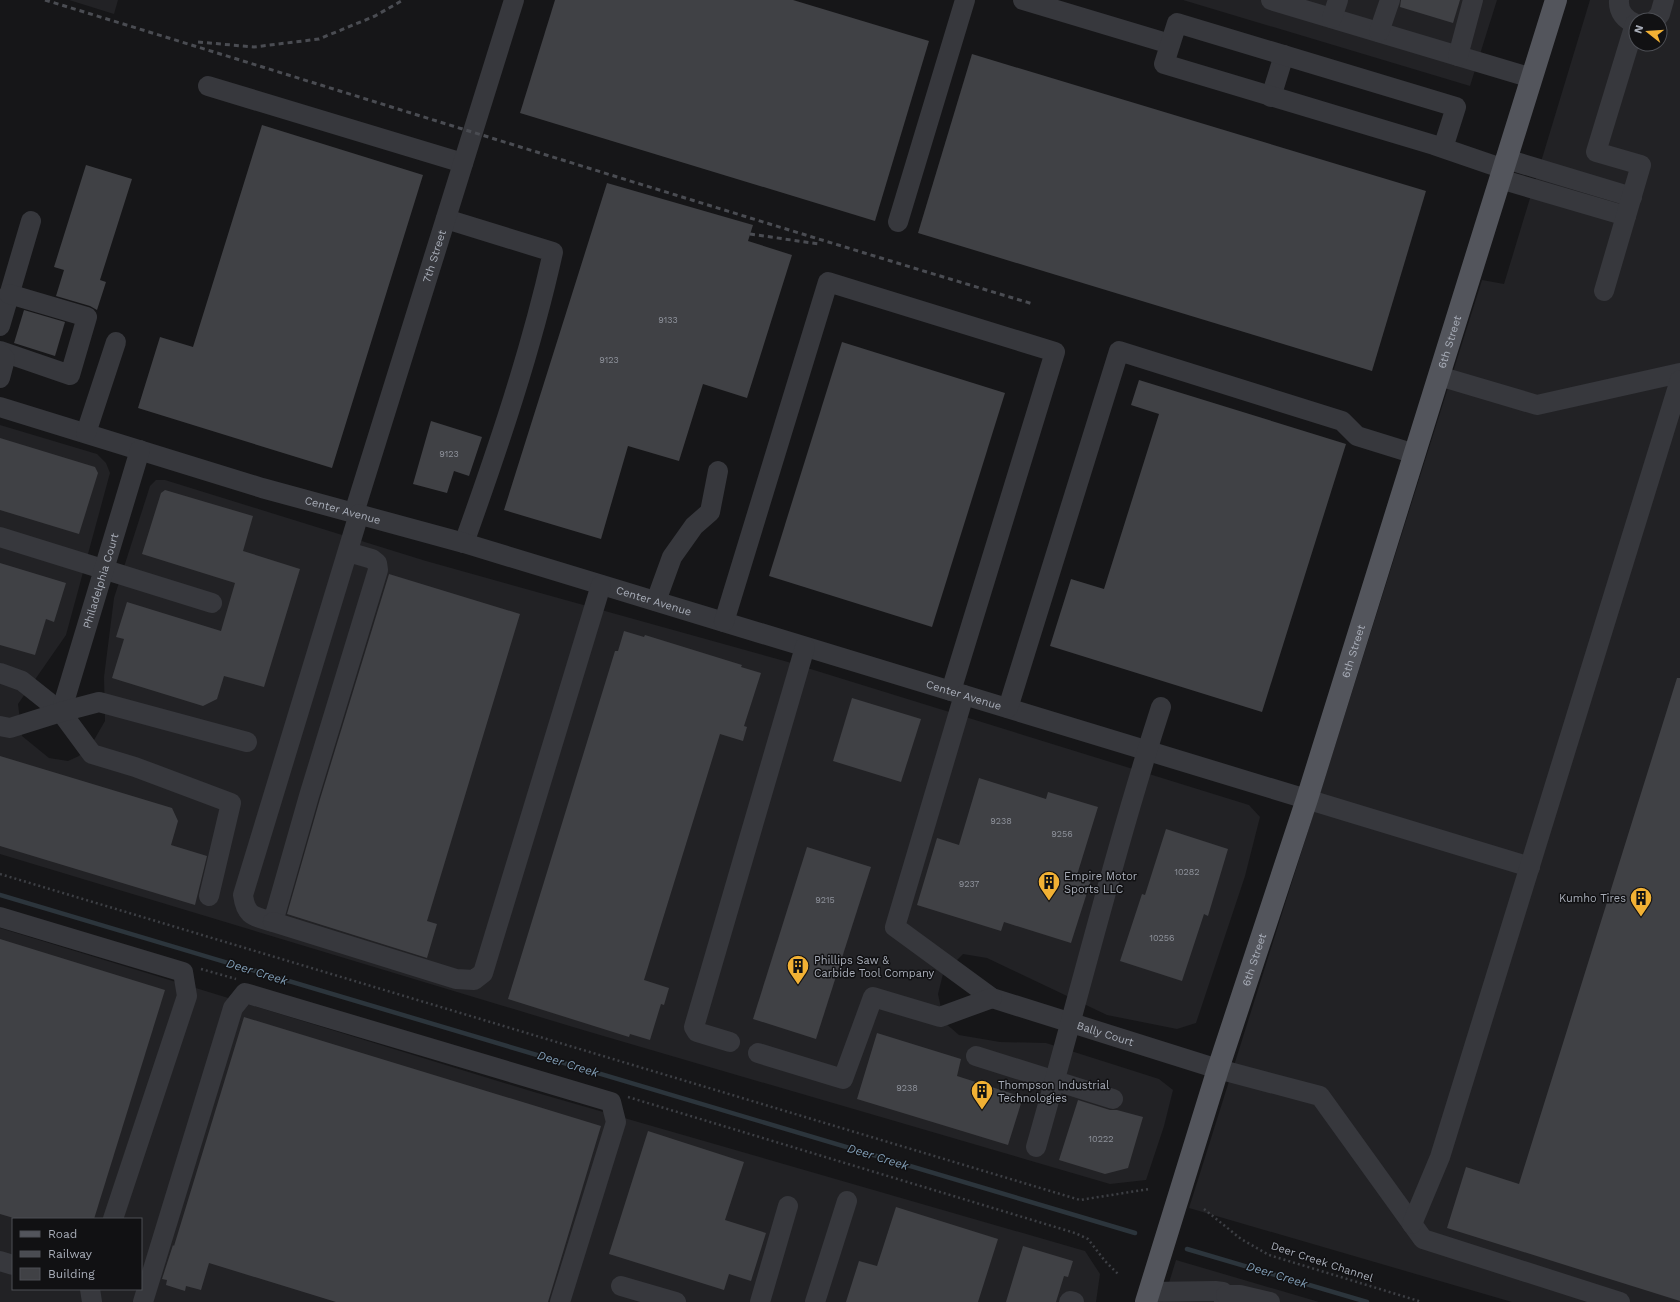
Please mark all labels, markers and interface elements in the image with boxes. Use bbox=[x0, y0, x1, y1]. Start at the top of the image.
north arrow bbox=[1628, 12, 1668, 52]
text: N bbox=[1632, 23, 1646, 35]
street label: 7th Street bbox=[420, 228, 449, 284]
street label: 6th Street bbox=[1435, 313, 1464, 370]
house number: 9133 bbox=[658, 315, 678, 325]
house number: 9123 bbox=[599, 355, 619, 365]
house number: 9123 bbox=[439, 449, 459, 459]
street label: Center Avenue bbox=[303, 493, 382, 527]
street label: Philadelphia Court bbox=[80, 531, 121, 630]
street label: Center Avenue bbox=[615, 583, 693, 618]
street label: 6th Street bbox=[1339, 623, 1368, 679]
street label: Center Avenue bbox=[925, 677, 1003, 713]
house number: 9238 bbox=[990, 816, 1012, 826]
house number: 9256 bbox=[1051, 829, 1073, 839]
house number: 10282 bbox=[1174, 867, 1200, 877]
building icon: Empire Motor Sports LLC bbox=[1036, 869, 1062, 902]
place label: Empire Motor Sports LLC bbox=[1064, 870, 1138, 896]
house number: 9237 bbox=[959, 879, 979, 889]
building icon: Kumho Tires bbox=[1628, 885, 1654, 918]
place label: Kumho Tires bbox=[1559, 892, 1626, 905]
house number: 9215 bbox=[815, 895, 835, 905]
street label: 6th Street bbox=[1239, 931, 1269, 988]
house number: 10256 bbox=[1149, 933, 1175, 943]
building icon: Phillips Saw & Carbide Tool Company bbox=[785, 953, 811, 986]
place label: Phillips Saw & Carbide Tool Company bbox=[814, 954, 935, 980]
water label: Deer Creek bbox=[225, 956, 290, 988]
street label: Bally Court bbox=[1075, 1019, 1136, 1049]
water label: Deer Creek bbox=[536, 1048, 601, 1080]
building icon: Thompson Industrial Technologies bbox=[969, 1078, 995, 1111]
place label: Thompson Industrial Technologies bbox=[998, 1079, 1110, 1105]
house number: 9238 bbox=[896, 1083, 918, 1093]
house number: 10222 bbox=[1089, 1134, 1113, 1144]
water label: Deer Creek bbox=[846, 1141, 911, 1173]
legend bbox=[12, 1218, 142, 1290]
text: Road bbox=[48, 1227, 77, 1241]
street label: Deer Creek Channel bbox=[1269, 1239, 1375, 1285]
text: Railway bbox=[48, 1247, 93, 1261]
water label: Deer Creek bbox=[1244, 1259, 1310, 1291]
text: Building bbox=[48, 1267, 95, 1281]

